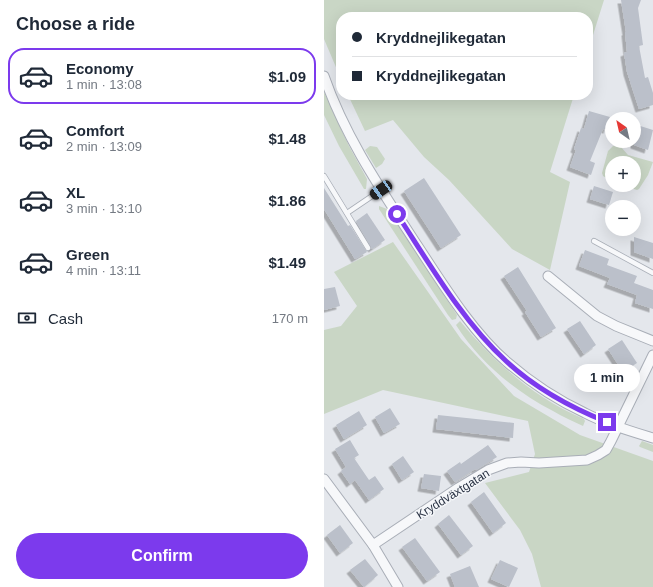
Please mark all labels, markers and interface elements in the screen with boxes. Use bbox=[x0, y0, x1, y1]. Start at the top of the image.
text: Choose a ride bbox=[16, 14, 135, 34]
text: Kryddnejlikegatan bbox=[376, 29, 506, 46]
icon: car bbox=[18, 58, 54, 94]
text: Economy bbox=[66, 60, 134, 77]
text: Kryddnejlikegatan bbox=[376, 67, 506, 84]
text: $1.09 bbox=[268, 68, 306, 85]
text: 1 min · 13:08 bbox=[66, 77, 142, 92]
north arrow bbox=[605, 112, 641, 148]
map controls bbox=[605, 112, 641, 236]
icon: car bbox=[18, 120, 54, 156]
text: Comfort bbox=[66, 122, 124, 139]
text: $1.48 bbox=[268, 130, 306, 147]
text: 2 min · 13:09 bbox=[66, 139, 142, 154]
button: + bbox=[605, 156, 641, 192]
car bbox=[368, 178, 394, 202]
icon: car bbox=[18, 182, 54, 218]
text: XL bbox=[66, 184, 85, 201]
text: $1.86 bbox=[268, 192, 306, 209]
button: − bbox=[605, 200, 641, 236]
text: 3 min · 13:10 bbox=[66, 201, 142, 216]
route start bbox=[388, 205, 406, 223]
icon: car bbox=[18, 244, 54, 280]
text: Green bbox=[66, 246, 109, 263]
text: $1.49 bbox=[268, 254, 306, 271]
text: 4 min · 13:11 bbox=[66, 263, 141, 278]
icon: cash bbox=[16, 307, 38, 329]
text: Cash bbox=[48, 310, 83, 327]
text: 170 m bbox=[272, 311, 308, 326]
callout: 1 min bbox=[574, 364, 640, 392]
text: 1 min bbox=[590, 370, 624, 385]
route end bbox=[598, 413, 616, 431]
street label: Kryddväxtgatan bbox=[414, 466, 492, 522]
button: Confirm bbox=[16, 533, 308, 579]

